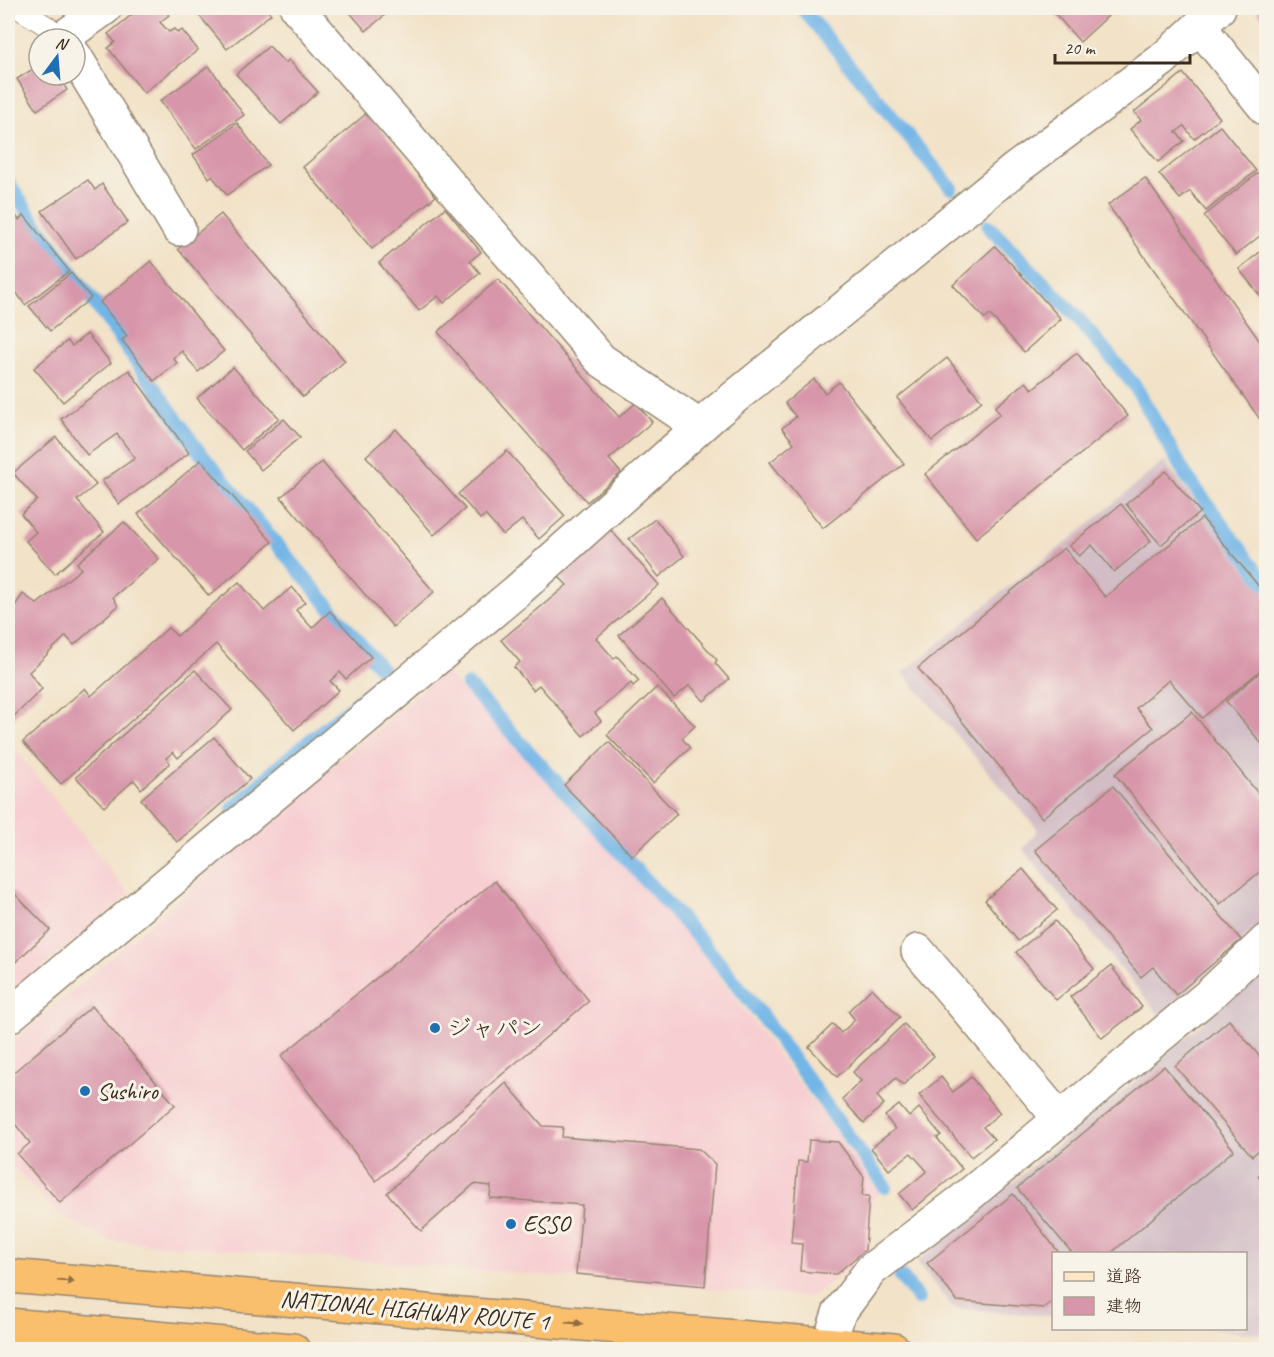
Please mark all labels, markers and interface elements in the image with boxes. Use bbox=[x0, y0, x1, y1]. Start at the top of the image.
north arrow bbox=[27, 27, 87, 87]
scale bar bbox=[1055, 27, 1190, 65]
text: N bbox=[53, 33, 71, 55]
text: 20 m bbox=[1064, 37, 1097, 59]
place label: ジャパン bbox=[447, 1013, 543, 1043]
marker: ジャパン bbox=[428, 1021, 442, 1035]
place label: Sushiro bbox=[97, 1076, 159, 1106]
marker: Sushiro bbox=[78, 1084, 92, 1098]
place label: ESSO bbox=[523, 1209, 572, 1239]
marker: ESSO bbox=[504, 1217, 518, 1231]
legend bbox=[1052, 1252, 1247, 1330]
text: 道路 bbox=[1106, 1265, 1142, 1287]
one-way arrow bbox=[56, 1276, 75, 1286]
street label: NATIONAL HIGHWAY ROUTE 1 bbox=[279, 1283, 552, 1337]
text: 建物 bbox=[1106, 1295, 1142, 1317]
one-way arrow bbox=[565, 1318, 584, 1328]

